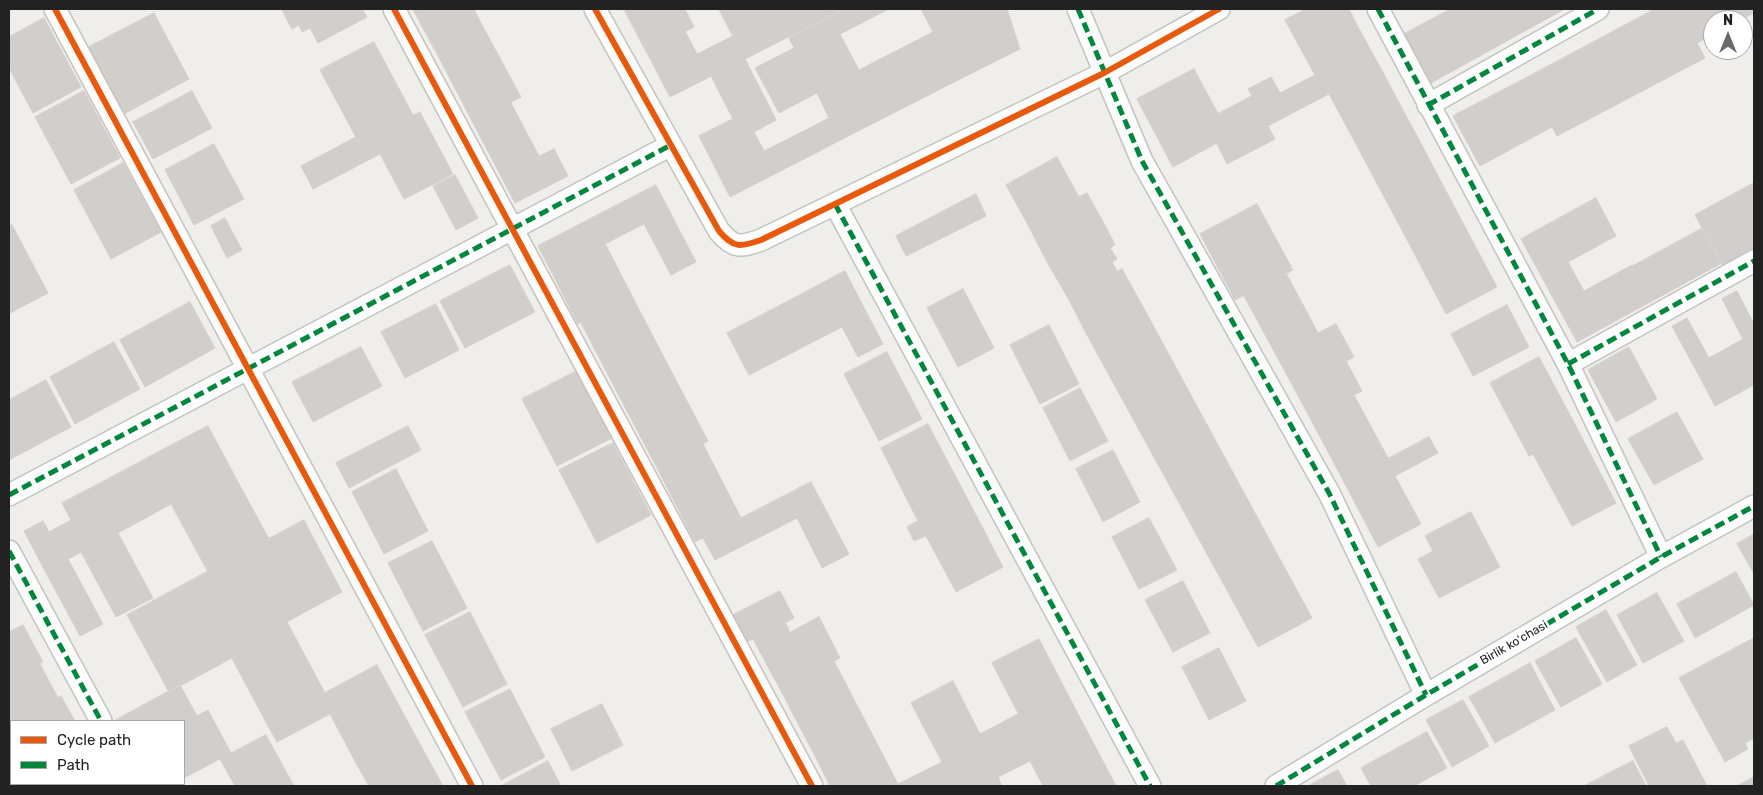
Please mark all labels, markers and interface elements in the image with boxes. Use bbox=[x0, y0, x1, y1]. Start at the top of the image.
north arrow bbox=[1703, 10, 1753, 60]
text: N bbox=[1723, 12, 1733, 29]
street label: Birlik koʻchasi bbox=[1478, 618, 1550, 668]
legend bbox=[10, 720, 185, 785]
text: Cycle path bbox=[57, 731, 131, 749]
text: Path bbox=[57, 756, 90, 774]

